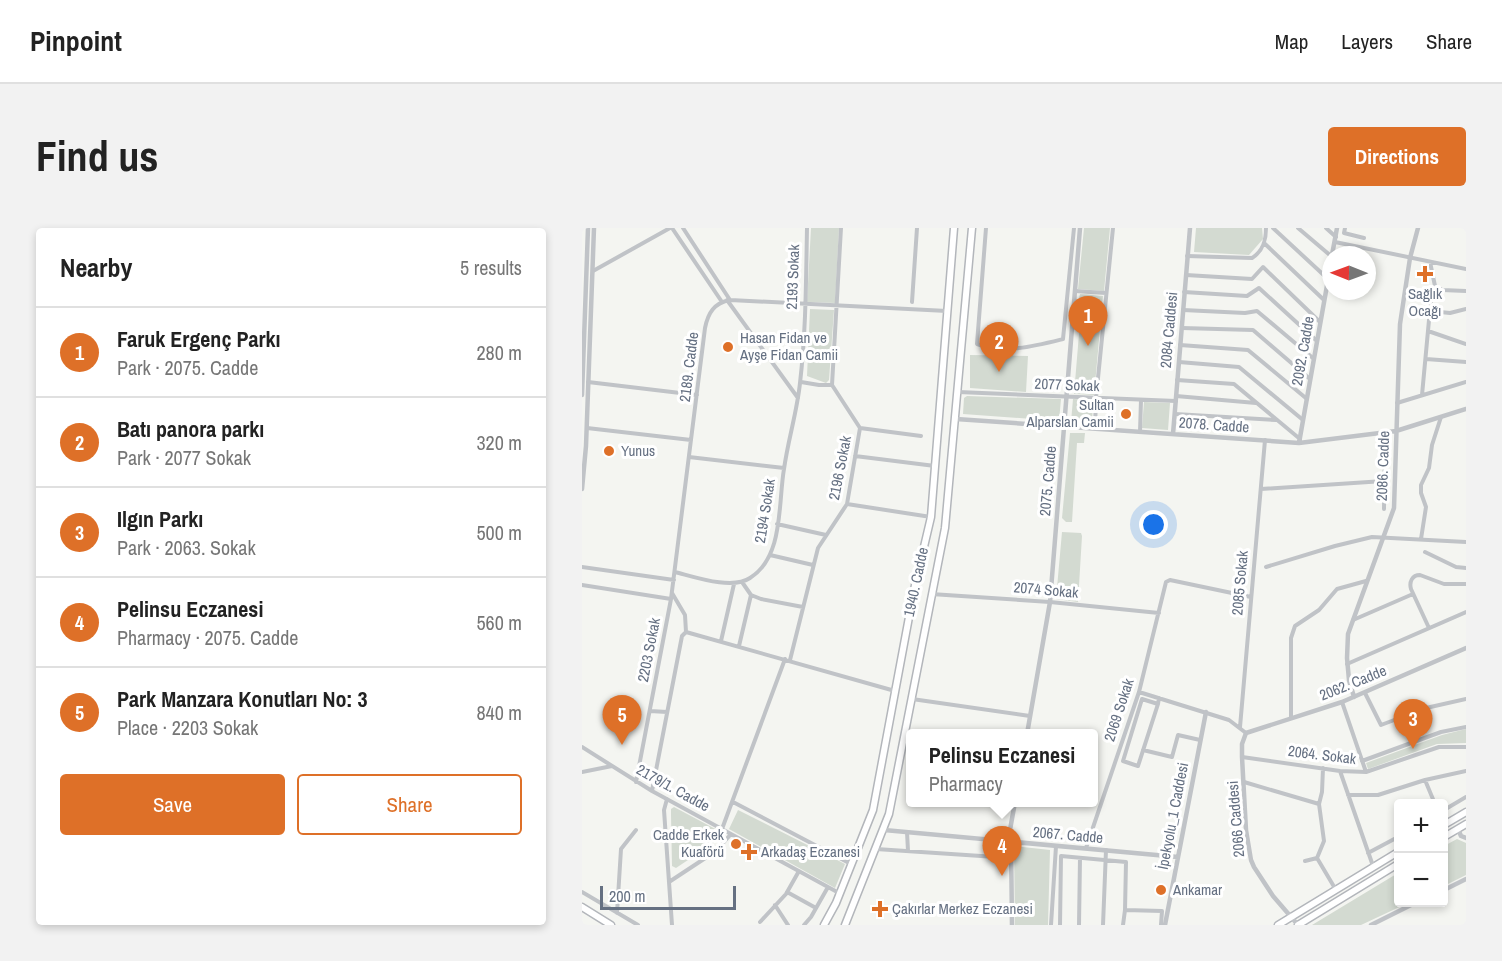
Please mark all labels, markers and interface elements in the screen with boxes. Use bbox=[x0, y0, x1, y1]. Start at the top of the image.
text: Pinpoint bbox=[30, 22, 122, 60]
text: Map bbox=[1275, 27, 1308, 56]
text: Layers bbox=[1341, 27, 1393, 56]
text: Share bbox=[1426, 27, 1472, 56]
button: Directions bbox=[1328, 127, 1466, 186]
text: Find us bbox=[36, 128, 158, 184]
street label: 2193 Sokak bbox=[781, 243, 804, 310]
north arrow bbox=[1322, 246, 1376, 300]
text: Nearby bbox=[60, 250, 132, 285]
text: 5 results bbox=[460, 254, 522, 281]
marker: Sağlık Ocağı bbox=[1416, 265, 1434, 283]
place label: Sağlık Ocağı bbox=[1408, 283, 1443, 321]
street label: 2084 Caddesi bbox=[1155, 291, 1182, 369]
pin: 1 bbox=[1068, 296, 1108, 346]
street label: 2092. Cadde bbox=[1286, 314, 1319, 387]
pin: 2 bbox=[980, 322, 1018, 372]
text: Faruk Ergenç Parkı bbox=[117, 324, 281, 354]
place label: Hasan Fidan ve Ayşe Fidan Camii bbox=[739, 327, 838, 365]
street label: 2189. Cadde bbox=[674, 331, 703, 403]
text: 1 bbox=[75, 339, 84, 366]
text: 280 m bbox=[476, 339, 522, 366]
marker: Hasan Fidan ve Ayşe Fidan Camii bbox=[721, 340, 735, 354]
text: Park · 2075. Cadde bbox=[117, 354, 258, 381]
street label: 2077 Sokak bbox=[1034, 373, 1101, 396]
place label: Sultan Alparslan Camii bbox=[1026, 394, 1114, 432]
marker: Sultan Alparslan Camii bbox=[1119, 407, 1133, 421]
street label: 2078. Cadde bbox=[1178, 412, 1250, 437]
text: Batı panora parkı bbox=[117, 414, 264, 444]
text: 2 bbox=[75, 429, 84, 456]
text: 320 m bbox=[476, 429, 522, 456]
street label: 2086. Cadde bbox=[1371, 430, 1394, 502]
street label: 2196 Sokak bbox=[823, 433, 856, 502]
place label: Yunus bbox=[621, 440, 655, 461]
text: Park · 2077 Sokak bbox=[117, 444, 251, 471]
marker: Yunus bbox=[602, 444, 616, 458]
street label: 2075. Cadde bbox=[1034, 445, 1061, 517]
street label: 2194 Sokak bbox=[749, 476, 780, 545]
text: Ilgın Parkı bbox=[117, 504, 203, 534]
your location bbox=[1139, 510, 1168, 539]
text: 3 bbox=[75, 519, 84, 546]
text: 500 m bbox=[476, 519, 522, 546]
text: Park · 2063. Sokak bbox=[117, 534, 256, 561]
street label: 1940. Cadde bbox=[898, 545, 933, 619]
street label: 2085 Sokak bbox=[1226, 549, 1253, 616]
street label: 2074 Sokak bbox=[1013, 576, 1080, 603]
text: Pelinsu Eczanesi bbox=[117, 594, 263, 624]
text: 4 bbox=[75, 609, 84, 636]
text: 560 m bbox=[476, 609, 522, 636]
street label: 2203 Sokak bbox=[632, 615, 665, 684]
text: Pharmacy · 2075. Cadde bbox=[117, 624, 298, 651]
street label: 2062. Cadde bbox=[1316, 660, 1390, 705]
street label: 2069 Sokak bbox=[1099, 675, 1139, 744]
text: Park Manzara Konutları No: 3 bbox=[117, 684, 368, 714]
pin: 5 bbox=[602, 696, 642, 745]
text: 5 bbox=[75, 699, 84, 726]
text: 840 m bbox=[476, 699, 522, 726]
pin: 3 bbox=[1394, 700, 1432, 749]
text: Place · 2203 Sokak bbox=[117, 714, 258, 741]
popup bbox=[906, 729, 1098, 807]
text: Pelinsu Eczanesi bbox=[929, 740, 1075, 770]
street label: 2064. Sokak bbox=[1287, 740, 1358, 769]
street label: 2179/1. Cadde bbox=[633, 759, 714, 816]
street label: İpekyolu_1 Caddesi bbox=[1152, 761, 1193, 871]
text: Pharmacy bbox=[929, 770, 1003, 797]
button: Save bbox=[60, 774, 285, 835]
button: Share bbox=[297, 774, 522, 835]
street label: 2066 Caddesi bbox=[1222, 780, 1249, 858]
map controls bbox=[1394, 799, 1448, 907]
button: + bbox=[1394, 799, 1448, 853]
street label: 2067. Cadde bbox=[1032, 821, 1104, 848]
place label: Cadde Erkek Kuaförü bbox=[653, 824, 725, 862]
pin: 4 bbox=[982, 826, 1022, 876]
marker: Cadde Erkek Kuaförü bbox=[729, 837, 743, 851]
place label: Arkadaş Eczanesi bbox=[760, 841, 860, 862]
marker: Arkadaş Eczanesi bbox=[742, 845, 756, 859]
button: − bbox=[1394, 853, 1448, 907]
place label: Ankamar bbox=[1172, 879, 1222, 900]
scale bar bbox=[600, 883, 736, 910]
marker: Ankamar bbox=[1154, 883, 1168, 897]
text: 200 m bbox=[609, 885, 645, 907]
place label: Çakırlar Merkez Eczanesi bbox=[892, 898, 1033, 919]
marker: Çakırlar Merkez Eczanesi bbox=[873, 902, 887, 916]

